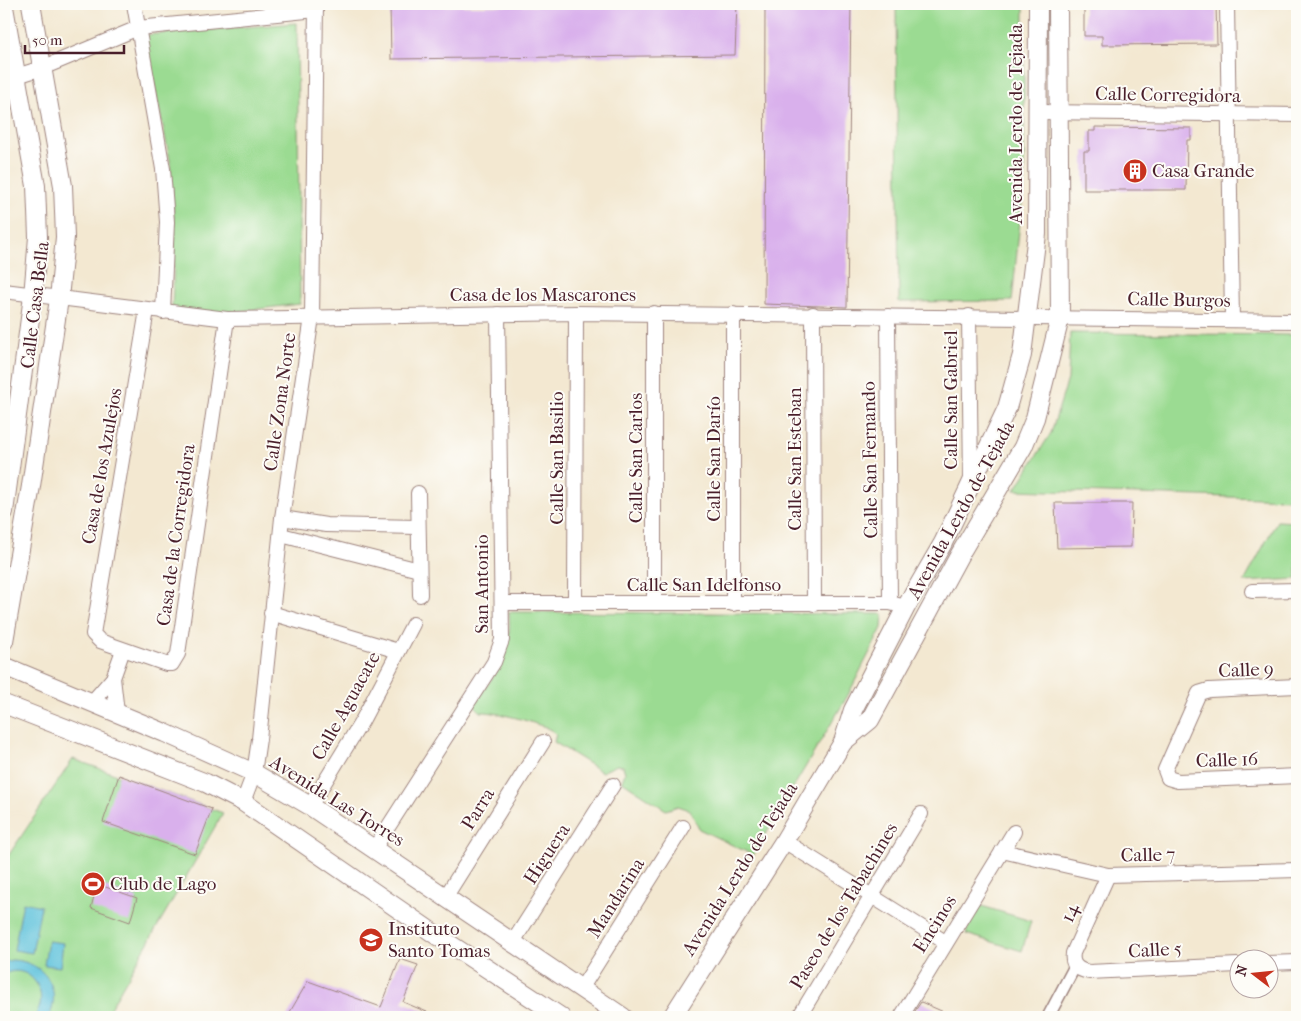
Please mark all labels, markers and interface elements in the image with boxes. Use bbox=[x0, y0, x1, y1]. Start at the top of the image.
scale bar bbox=[25, 22, 124, 54]
street label: Avenida Lerdo de Tejada bbox=[1005, 24, 1027, 225]
text: 50 m bbox=[32, 31, 63, 49]
street label: Calle Corregidora bbox=[1095, 83, 1241, 107]
building icon: Casa Grande bbox=[1122, 158, 1148, 184]
place label: Casa Grande bbox=[1152, 160, 1254, 182]
street label: Calle Casa Bella bbox=[16, 240, 54, 370]
street label: Casa de los Mascarones bbox=[450, 284, 636, 306]
street label: Calle Burgos bbox=[1127, 288, 1231, 312]
street label: Calle San Gabriel bbox=[940, 330, 962, 470]
street label: Calle Zona Norte bbox=[259, 331, 301, 473]
street label: Calle San Fernando bbox=[858, 381, 882, 539]
street label: Casa de los Azulejos bbox=[77, 386, 127, 546]
street label: Calle San Esteban bbox=[784, 387, 806, 531]
street label: Calle San Basilio bbox=[546, 391, 568, 525]
street label: Calle San Carlos bbox=[625, 393, 647, 523]
street label: Calle San Darío bbox=[703, 396, 725, 522]
street label: Avenida Lerdo de Tejada bbox=[902, 417, 1019, 604]
street label: Casa de la Corregidora bbox=[152, 442, 200, 627]
street label: San Antonio bbox=[471, 534, 493, 634]
street label: Calle San Idelfonso bbox=[627, 574, 782, 596]
street label: Calle Aguacate bbox=[307, 648, 385, 764]
street label: Calle 9 bbox=[1218, 658, 1274, 682]
street label: Calle 16 bbox=[1195, 748, 1259, 772]
street label: Avenida Las Torres bbox=[265, 750, 408, 851]
street label: Avenida Lerdo de Tejada bbox=[677, 778, 802, 961]
street label: Parra bbox=[457, 784, 499, 834]
street label: Higuera bbox=[519, 819, 575, 888]
street label: Paseo de los Tabachines bbox=[786, 819, 902, 993]
street label: Calle 7 bbox=[1121, 844, 1175, 866]
street label: Mandarina bbox=[583, 854, 649, 942]
sports icon: Club de Lago bbox=[80, 871, 106, 897]
place label: Club de Lago bbox=[110, 873, 217, 895]
street label: Encinos bbox=[909, 891, 961, 957]
street label: 14 bbox=[1056, 900, 1084, 926]
place label: Instituto Santo Tomas bbox=[388, 918, 490, 962]
school or university icon: Instituto Santo Tomas bbox=[358, 927, 384, 953]
street label: Calle 5 bbox=[1128, 938, 1182, 962]
north arrow bbox=[1228, 948, 1278, 998]
text: N bbox=[1232, 963, 1252, 978]

